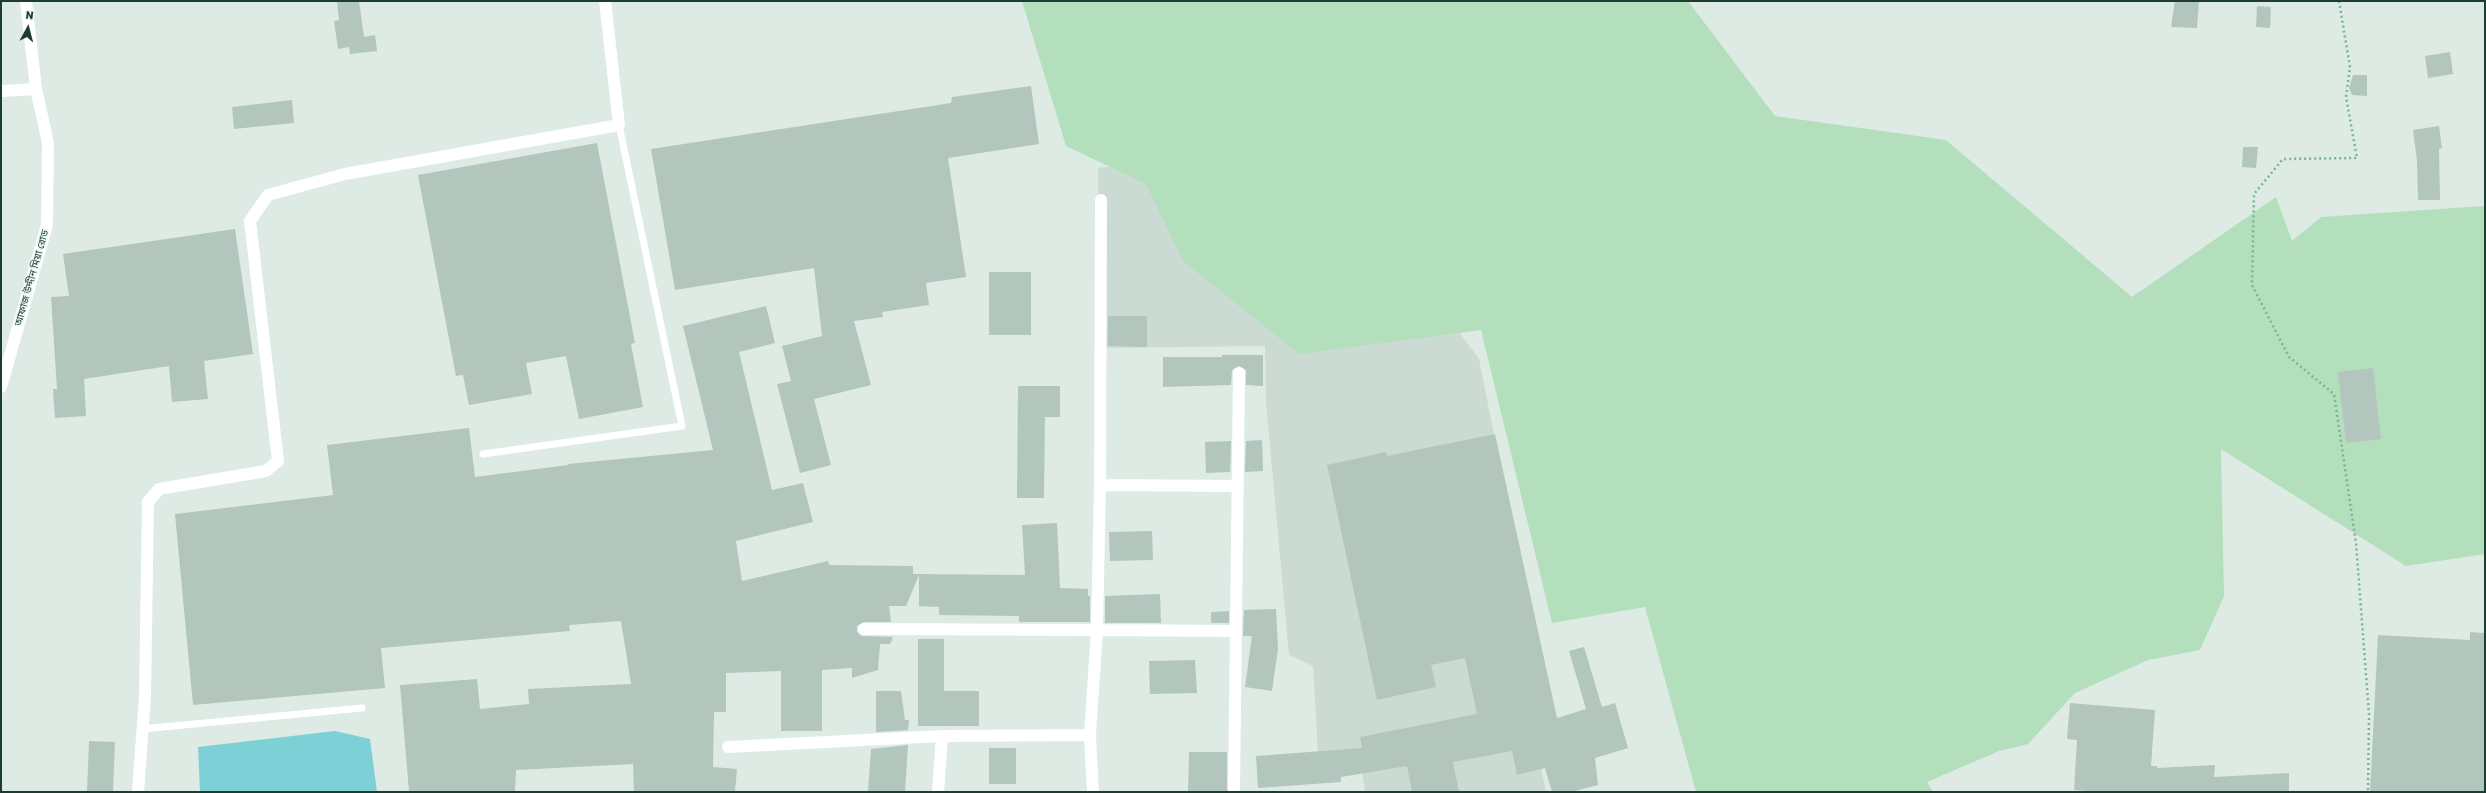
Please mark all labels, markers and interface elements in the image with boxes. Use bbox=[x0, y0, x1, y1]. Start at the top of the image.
north arrow bbox=[8, 8, 48, 48]
text: N bbox=[25, 9, 34, 23]
street label: আফাজ উদ্দীন মিয়া রোড bbox=[13, 229, 51, 327]

